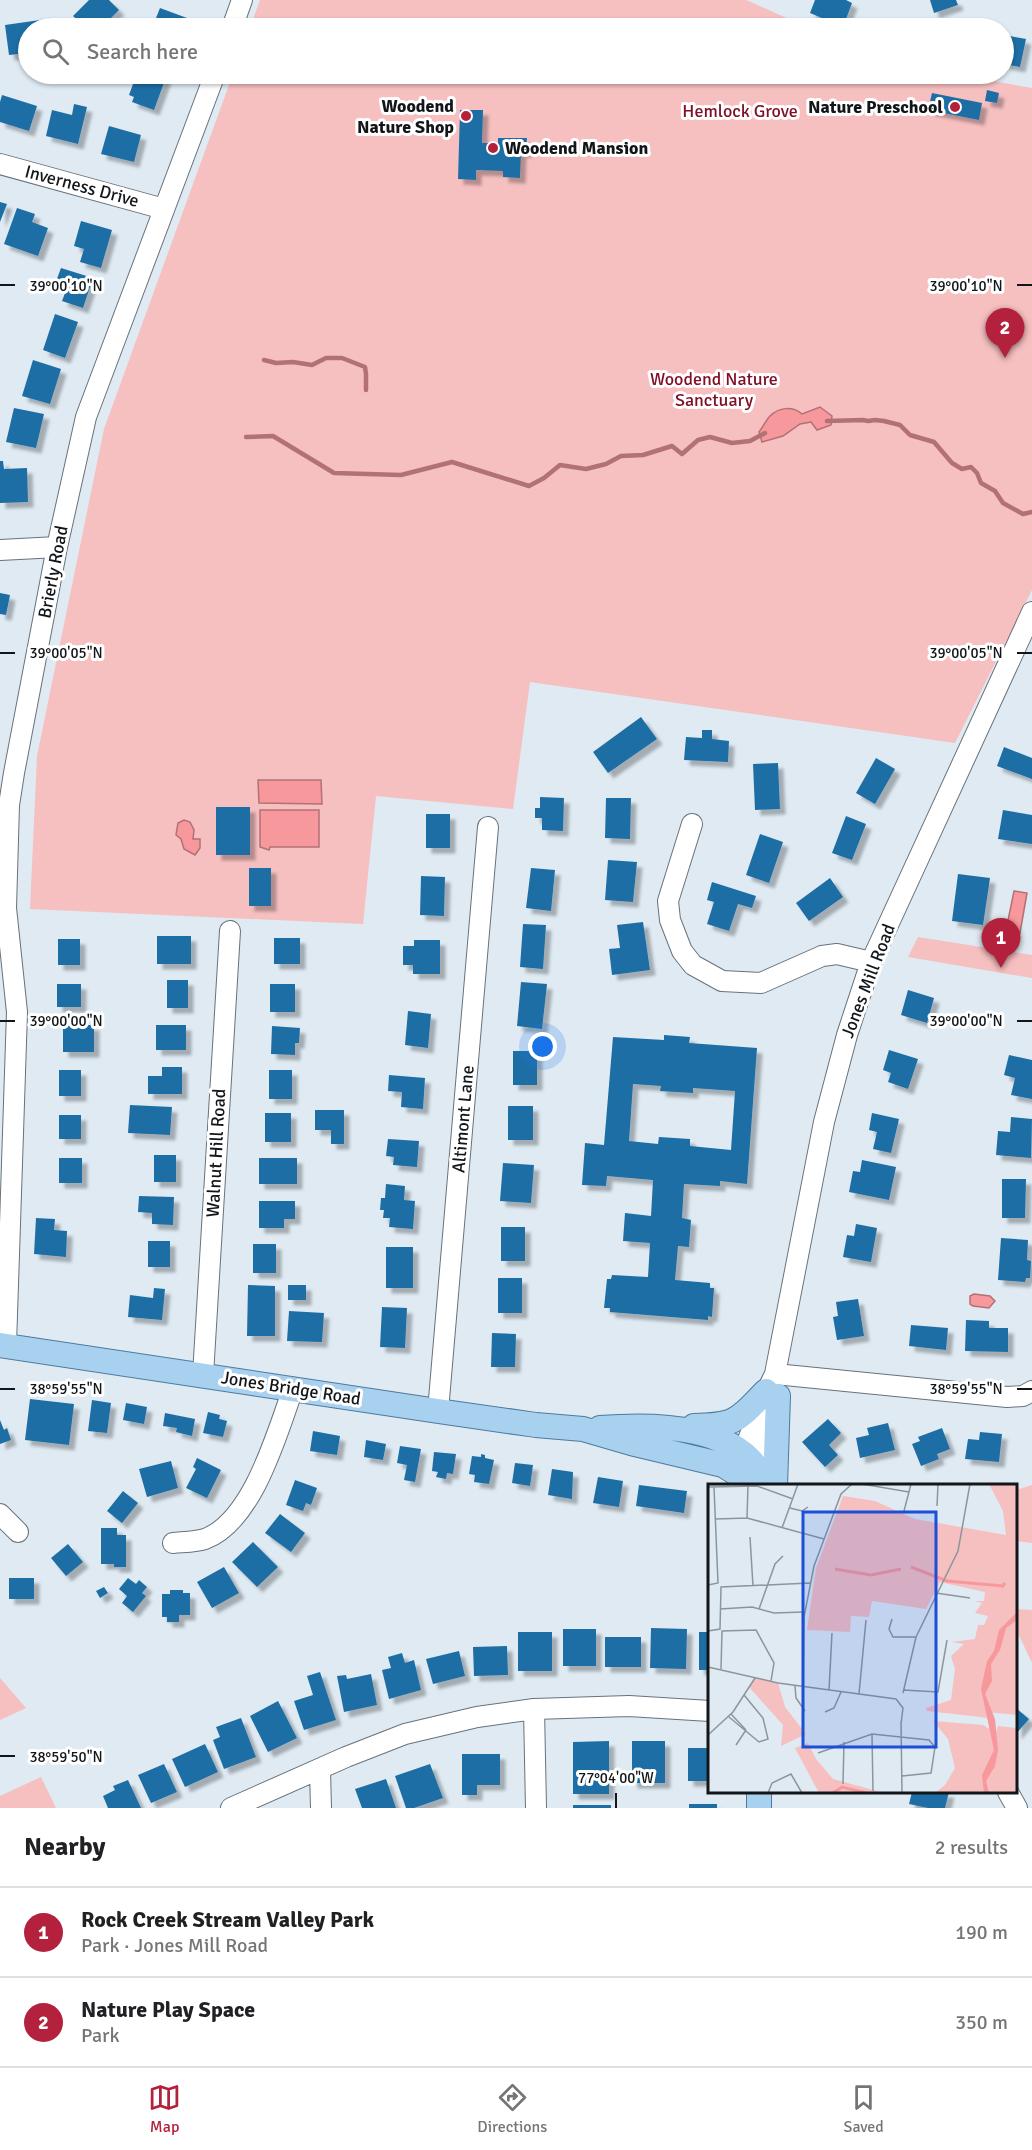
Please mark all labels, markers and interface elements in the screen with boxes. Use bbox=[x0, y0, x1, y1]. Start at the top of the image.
search box bbox=[18, 18, 1014, 84]
icon: search bbox=[39, 35, 72, 68]
text: Search here bbox=[87, 38, 198, 65]
place label: Woodend Nature Shop bbox=[357, 95, 454, 138]
place label: Nature Preschool bbox=[808, 96, 943, 118]
park label: Hemlock Grove bbox=[682, 100, 798, 122]
marker: Nature Preschool bbox=[948, 100, 962, 114]
marker: Woodend Nature Shop bbox=[459, 109, 473, 123]
place label: Woodend Mansion bbox=[505, 137, 648, 159]
marker: Woodend Mansion bbox=[486, 141, 500, 155]
street label: Inverness Drive bbox=[23, 160, 141, 212]
text: 39°00'10"N bbox=[29, 277, 103, 295]
text: 39°00'10"N bbox=[929, 277, 1003, 295]
pin: 2 bbox=[986, 308, 1024, 358]
park label: Woodend Nature Sanctuary bbox=[650, 368, 778, 411]
street label: Brierly Road bbox=[33, 524, 73, 620]
text: 39°00'05"N bbox=[29, 644, 103, 662]
text: 39°00'05"N bbox=[929, 644, 1003, 662]
pin: 1 bbox=[982, 918, 1020, 968]
street label: Jones Mill Road bbox=[836, 921, 900, 1041]
text: 39°00'00"N bbox=[29, 1012, 103, 1030]
text: 39°00'00"N bbox=[929, 1012, 1003, 1030]
your location bbox=[528, 1032, 557, 1061]
street label: Altimont Lane bbox=[447, 1064, 479, 1174]
street label: Walnut Hill Road bbox=[202, 1088, 230, 1218]
street label: Jones Bridge Road bbox=[220, 1366, 362, 1410]
text: 38°59'55"N bbox=[29, 1380, 103, 1398]
text: 38°59'55"N bbox=[929, 1380, 1003, 1398]
inset map bbox=[708, 1484, 1017, 1793]
text: 38°59'50"N bbox=[29, 1748, 103, 1766]
text: 77°04'00"W bbox=[578, 1769, 654, 1787]
text: Nearby bbox=[24, 1831, 105, 1863]
text: 2 results bbox=[935, 1835, 1008, 1860]
text: Rock Creek Stream Valley Park bbox=[81, 1906, 374, 1933]
text: 1 bbox=[38, 1920, 49, 1945]
text: 190 m bbox=[955, 1920, 1008, 1945]
text: Park · Jones Mill Road bbox=[81, 1933, 268, 1958]
text: Nature Play Space bbox=[81, 1996, 255, 2023]
text: 2 bbox=[38, 2010, 49, 2035]
text: 350 m bbox=[955, 2010, 1008, 2035]
text: Park bbox=[81, 2023, 119, 2048]
tab: Map bbox=[148, 2081, 181, 2137]
tab: Directions bbox=[477, 2081, 547, 2137]
tab: Saved bbox=[844, 2081, 884, 2137]

